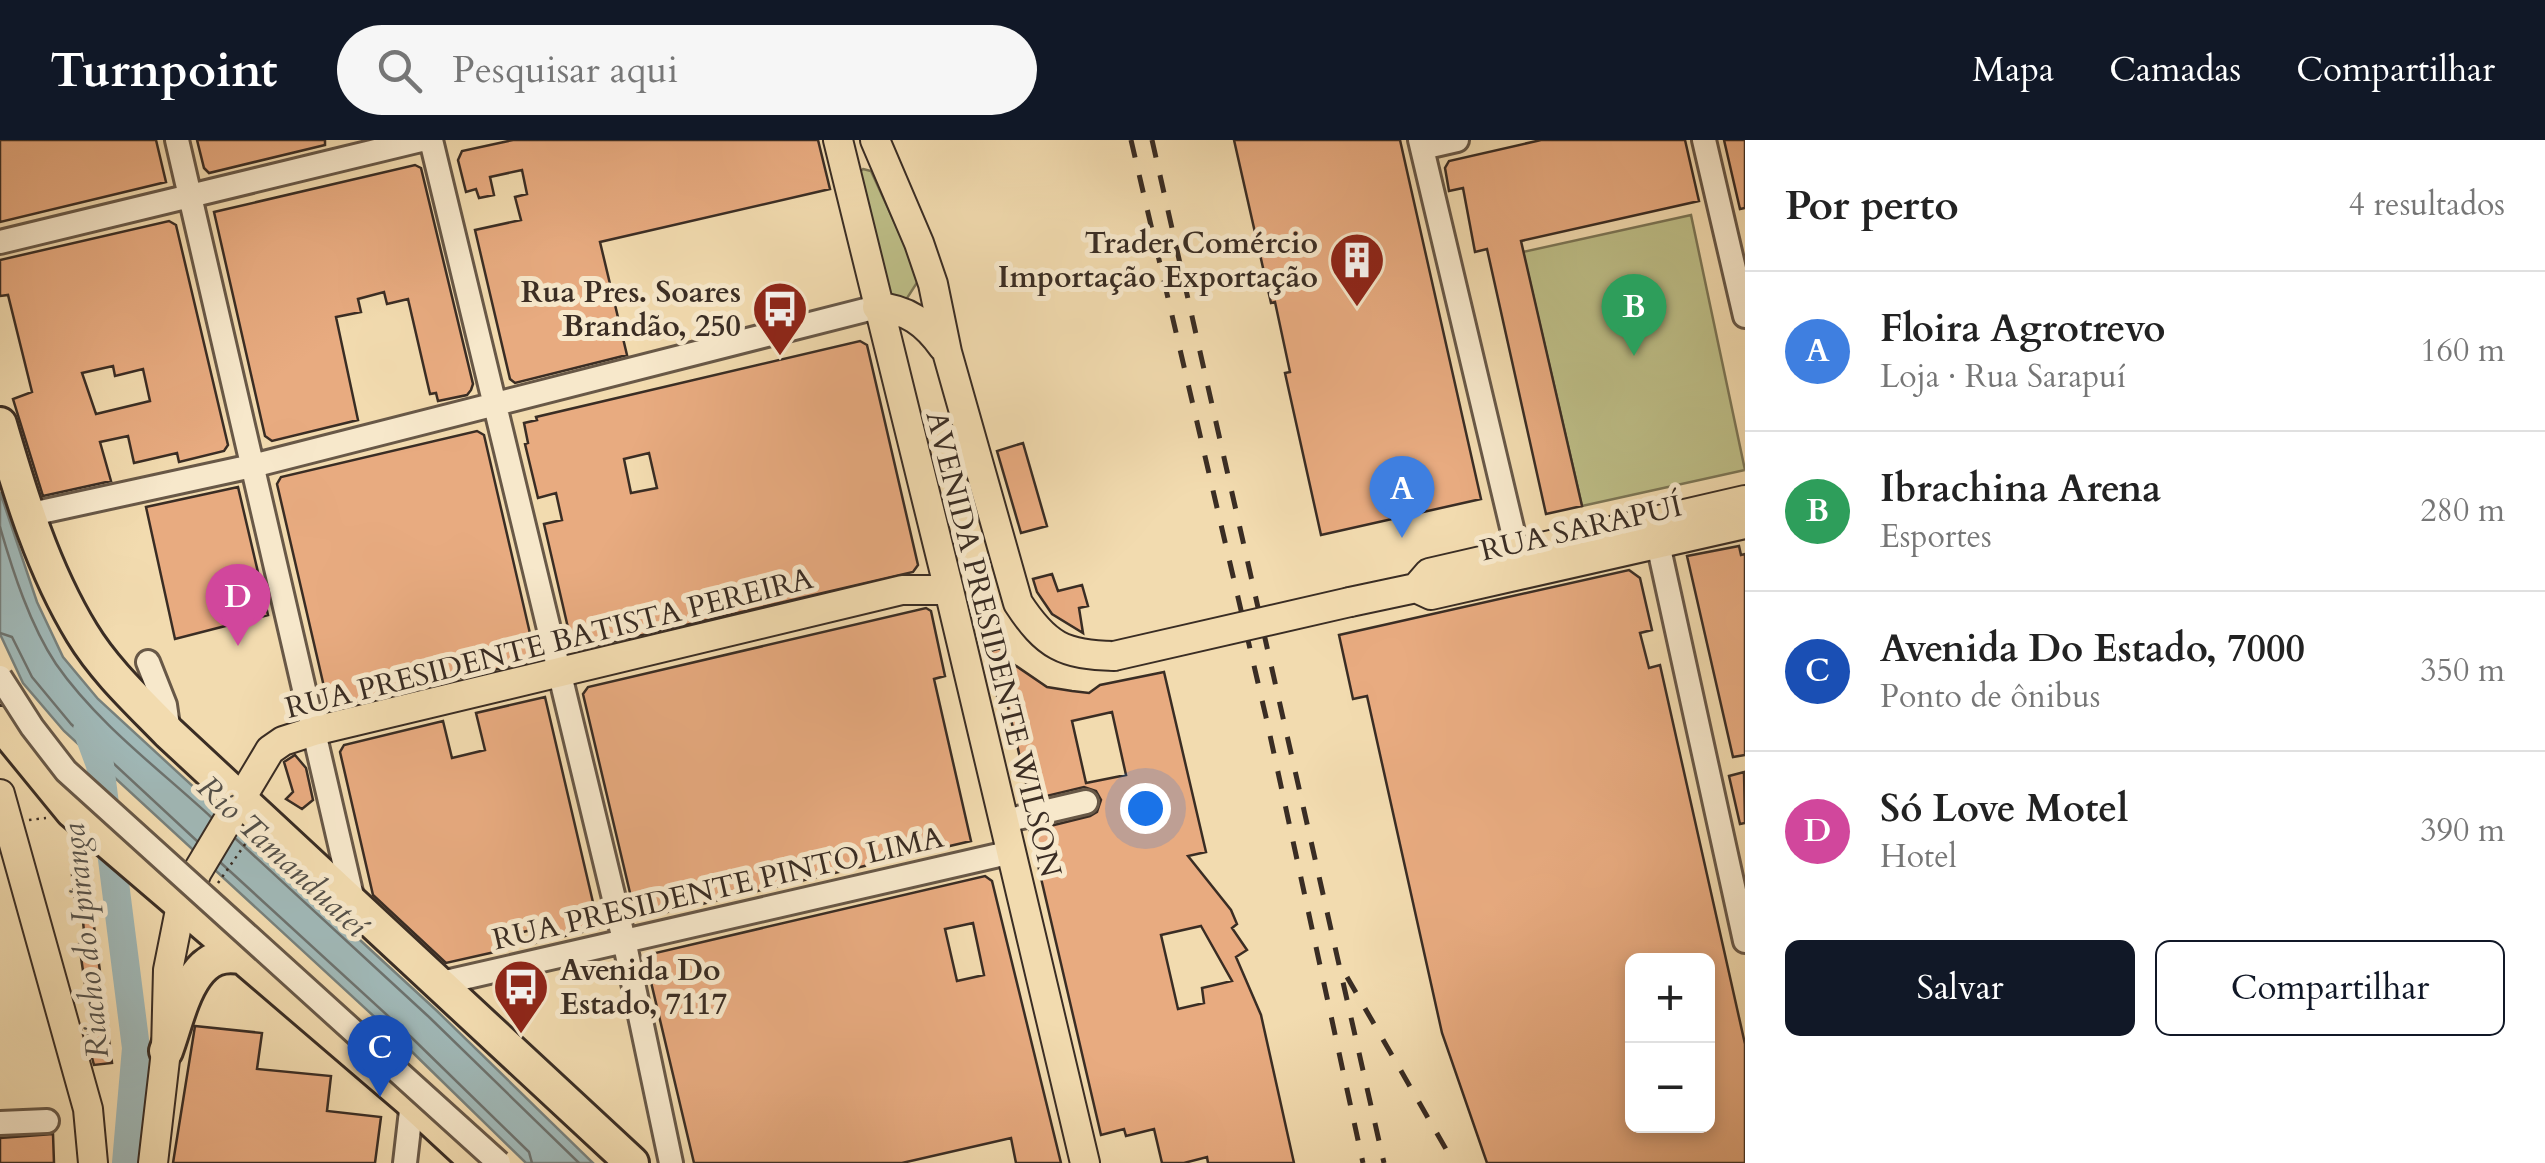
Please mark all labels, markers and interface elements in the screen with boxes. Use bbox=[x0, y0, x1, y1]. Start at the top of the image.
search box bbox=[337, 25, 1037, 115]
text: Turnpoint bbox=[50, 38, 277, 103]
icon: search bbox=[372, 43, 427, 98]
text: Pesquisar aqui bbox=[452, 44, 678, 96]
text: Mapa bbox=[1972, 46, 2054, 94]
text: Camadas bbox=[2109, 46, 2241, 94]
text: Compartilhar bbox=[2296, 46, 2495, 94]
text: Por perto bbox=[1785, 177, 1959, 234]
text: 4 resultados bbox=[2348, 183, 2505, 227]
place label: Trader Comércio Importação Exportação bbox=[998, 223, 1318, 298]
building icon: Trader Comércio Importação Exportação bbox=[1327, 230, 1387, 309]
place label: Rua Pres. Soares Brandão, 250 bbox=[521, 272, 741, 347]
pin: B bbox=[1602, 274, 1666, 356]
bus stop icon: Rua Pres. Soares Brandão, 250 bbox=[750, 279, 810, 358]
text: Floira Agrotrevo bbox=[1880, 303, 2166, 355]
text: A bbox=[1805, 329, 1830, 373]
text: 160 m bbox=[2420, 329, 2505, 373]
text: Loja · Rua Sarapuí bbox=[1880, 355, 2126, 399]
street label: AVENIDA PRESIDENTE WILSON bbox=[916, 407, 1071, 882]
pin: A bbox=[1370, 456, 1434, 538]
text: Ibrachina Arena bbox=[1880, 463, 2161, 515]
street label: RUA SARAPUÍ bbox=[1476, 485, 1686, 572]
text: B bbox=[1806, 489, 1829, 533]
text: 280 m bbox=[2420, 489, 2505, 533]
text: Esportes bbox=[1880, 515, 1992, 559]
street label: RUA PRESIDENTE BATISTA PEREIRA bbox=[281, 558, 818, 729]
pin: D bbox=[206, 564, 270, 646]
text: Avenida Do Estado, 7000 bbox=[1880, 623, 2305, 675]
text: C bbox=[1805, 649, 1830, 693]
text: 350 m bbox=[2420, 649, 2505, 693]
text: Ponto de ônibus bbox=[1880, 675, 2100, 719]
water label: Rio Tamanduateí bbox=[187, 766, 379, 949]
your location bbox=[1120, 783, 1171, 834]
text: Só Love Motel bbox=[1880, 783, 2128, 835]
text: D bbox=[1804, 809, 1831, 853]
text: 390 m bbox=[2420, 809, 2505, 853]
street label: RUA PRESIDENTE PINTO LIMA bbox=[489, 816, 948, 960]
water label: Riacho do Ipiranga bbox=[52, 821, 120, 1061]
text: Hotel bbox=[1880, 835, 1957, 879]
button: Salvar bbox=[1785, 940, 2135, 1036]
button: Compartilhar bbox=[2155, 940, 2505, 1036]
place label: Avenida Do Estado, 7117 bbox=[560, 950, 727, 1025]
map controls bbox=[1625, 953, 1715, 1133]
button: + bbox=[1625, 953, 1715, 1043]
bus stop icon: Avenida Do Estado, 7117 bbox=[491, 957, 551, 1036]
pin: C bbox=[348, 1014, 412, 1097]
button: − bbox=[1625, 1043, 1715, 1133]

